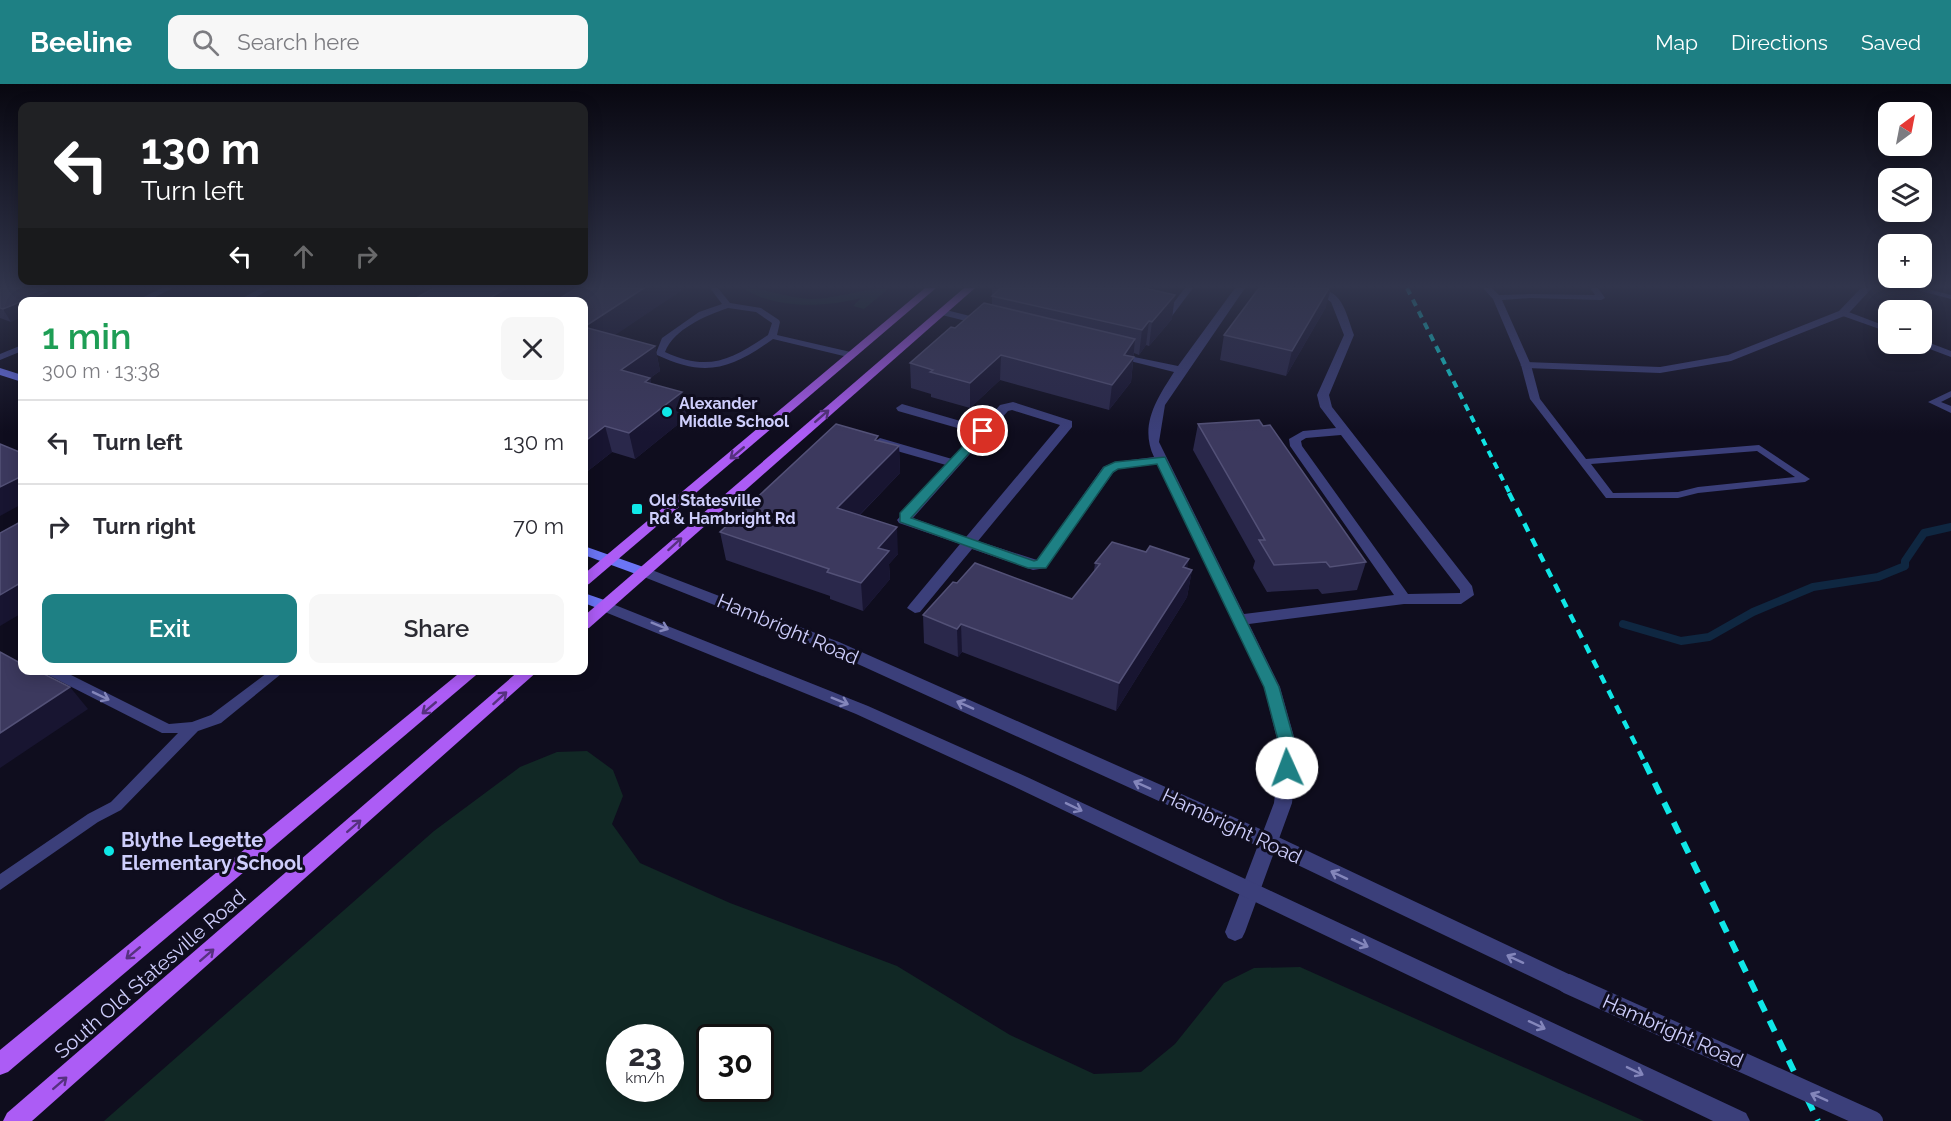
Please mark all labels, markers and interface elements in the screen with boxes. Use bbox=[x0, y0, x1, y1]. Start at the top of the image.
search box bbox=[168, 15, 588, 69]
text: Beeline bbox=[30, 26, 132, 59]
icon: search bbox=[189, 26, 222, 59]
text: Search here bbox=[237, 29, 359, 55]
text: Map bbox=[1655, 30, 1698, 55]
text: Directions bbox=[1731, 30, 1828, 55]
text: Saved bbox=[1861, 30, 1921, 55]
north arrow bbox=[1878, 102, 1932, 156]
map controls bbox=[1878, 102, 1932, 354]
text: 130 m bbox=[141, 125, 260, 174]
icon: left bbox=[42, 126, 120, 204]
button: layers bbox=[1878, 168, 1932, 222]
text: Turn left bbox=[141, 175, 244, 206]
button: + bbox=[1878, 234, 1932, 288]
icon: left bbox=[224, 240, 257, 273]
icon: ahead bbox=[287, 240, 320, 273]
icon: right bbox=[350, 240, 383, 273]
button: − bbox=[1878, 300, 1932, 354]
text: 1 min bbox=[42, 315, 131, 357]
button: close bbox=[501, 317, 564, 380]
text: 300 m · 13:38 bbox=[42, 359, 160, 383]
place label: Alexander Middle School bbox=[679, 394, 790, 431]
marker: Alexander Middle School bbox=[660, 405, 674, 419]
pin bbox=[957, 405, 1008, 456]
one-way arrow bbox=[814, 410, 830, 423]
icon: arrive bbox=[966, 414, 999, 447]
icon: left bbox=[42, 426, 75, 459]
text: Turn left bbox=[93, 429, 183, 455]
text: 130 m bbox=[504, 429, 564, 455]
one-way arrow bbox=[730, 446, 745, 460]
place label: Old Statesville Rd & Hambright Rd bbox=[649, 491, 796, 528]
marker: Old Statesville Rd & Hambright Rd bbox=[630, 502, 644, 516]
icon: right bbox=[42, 510, 75, 543]
text: Turn right bbox=[93, 513, 196, 539]
text: 70 m bbox=[513, 513, 564, 539]
one-way arrow bbox=[667, 537, 682, 551]
street label: Hambright Road bbox=[714, 588, 862, 670]
button: Exit bbox=[42, 594, 297, 663]
button: Share bbox=[309, 594, 564, 663]
one-way arrow bbox=[650, 622, 669, 633]
one-way arrow bbox=[92, 691, 110, 703]
one-way arrow bbox=[492, 691, 507, 705]
one-way arrow bbox=[831, 696, 849, 707]
one-way arrow bbox=[956, 699, 974, 710]
one-way arrow bbox=[422, 701, 437, 715]
position arrow bbox=[1255, 736, 1319, 800]
one-way arrow bbox=[1134, 779, 1152, 790]
street label: Hambright Road bbox=[1158, 783, 1306, 869]
one-way arrow bbox=[1064, 801, 1082, 813]
one-way arrow bbox=[346, 820, 362, 833]
place label: Blythe Legette Elementary School bbox=[121, 828, 303, 875]
marker: Blythe Legette Elementary School bbox=[102, 844, 116, 858]
one-way arrow bbox=[1330, 869, 1348, 881]
street label: South Old Statesville Road bbox=[50, 884, 250, 1064]
one-way arrow bbox=[1351, 937, 1369, 949]
one-way arrow bbox=[125, 947, 141, 960]
one-way arrow bbox=[198, 948, 214, 962]
one-way arrow bbox=[1506, 952, 1524, 964]
street label: Hambright Road bbox=[1599, 989, 1747, 1073]
one-way arrow bbox=[1528, 1019, 1546, 1031]
speed limit sign: 30 bbox=[696, 1024, 774, 1102]
text: 23 bbox=[628, 1038, 662, 1073]
one-way arrow bbox=[1625, 1066, 1643, 1077]
text: km/h bbox=[625, 1069, 665, 1087]
one-way arrow bbox=[51, 1076, 67, 1090]
one-way arrow bbox=[1811, 1091, 1829, 1102]

